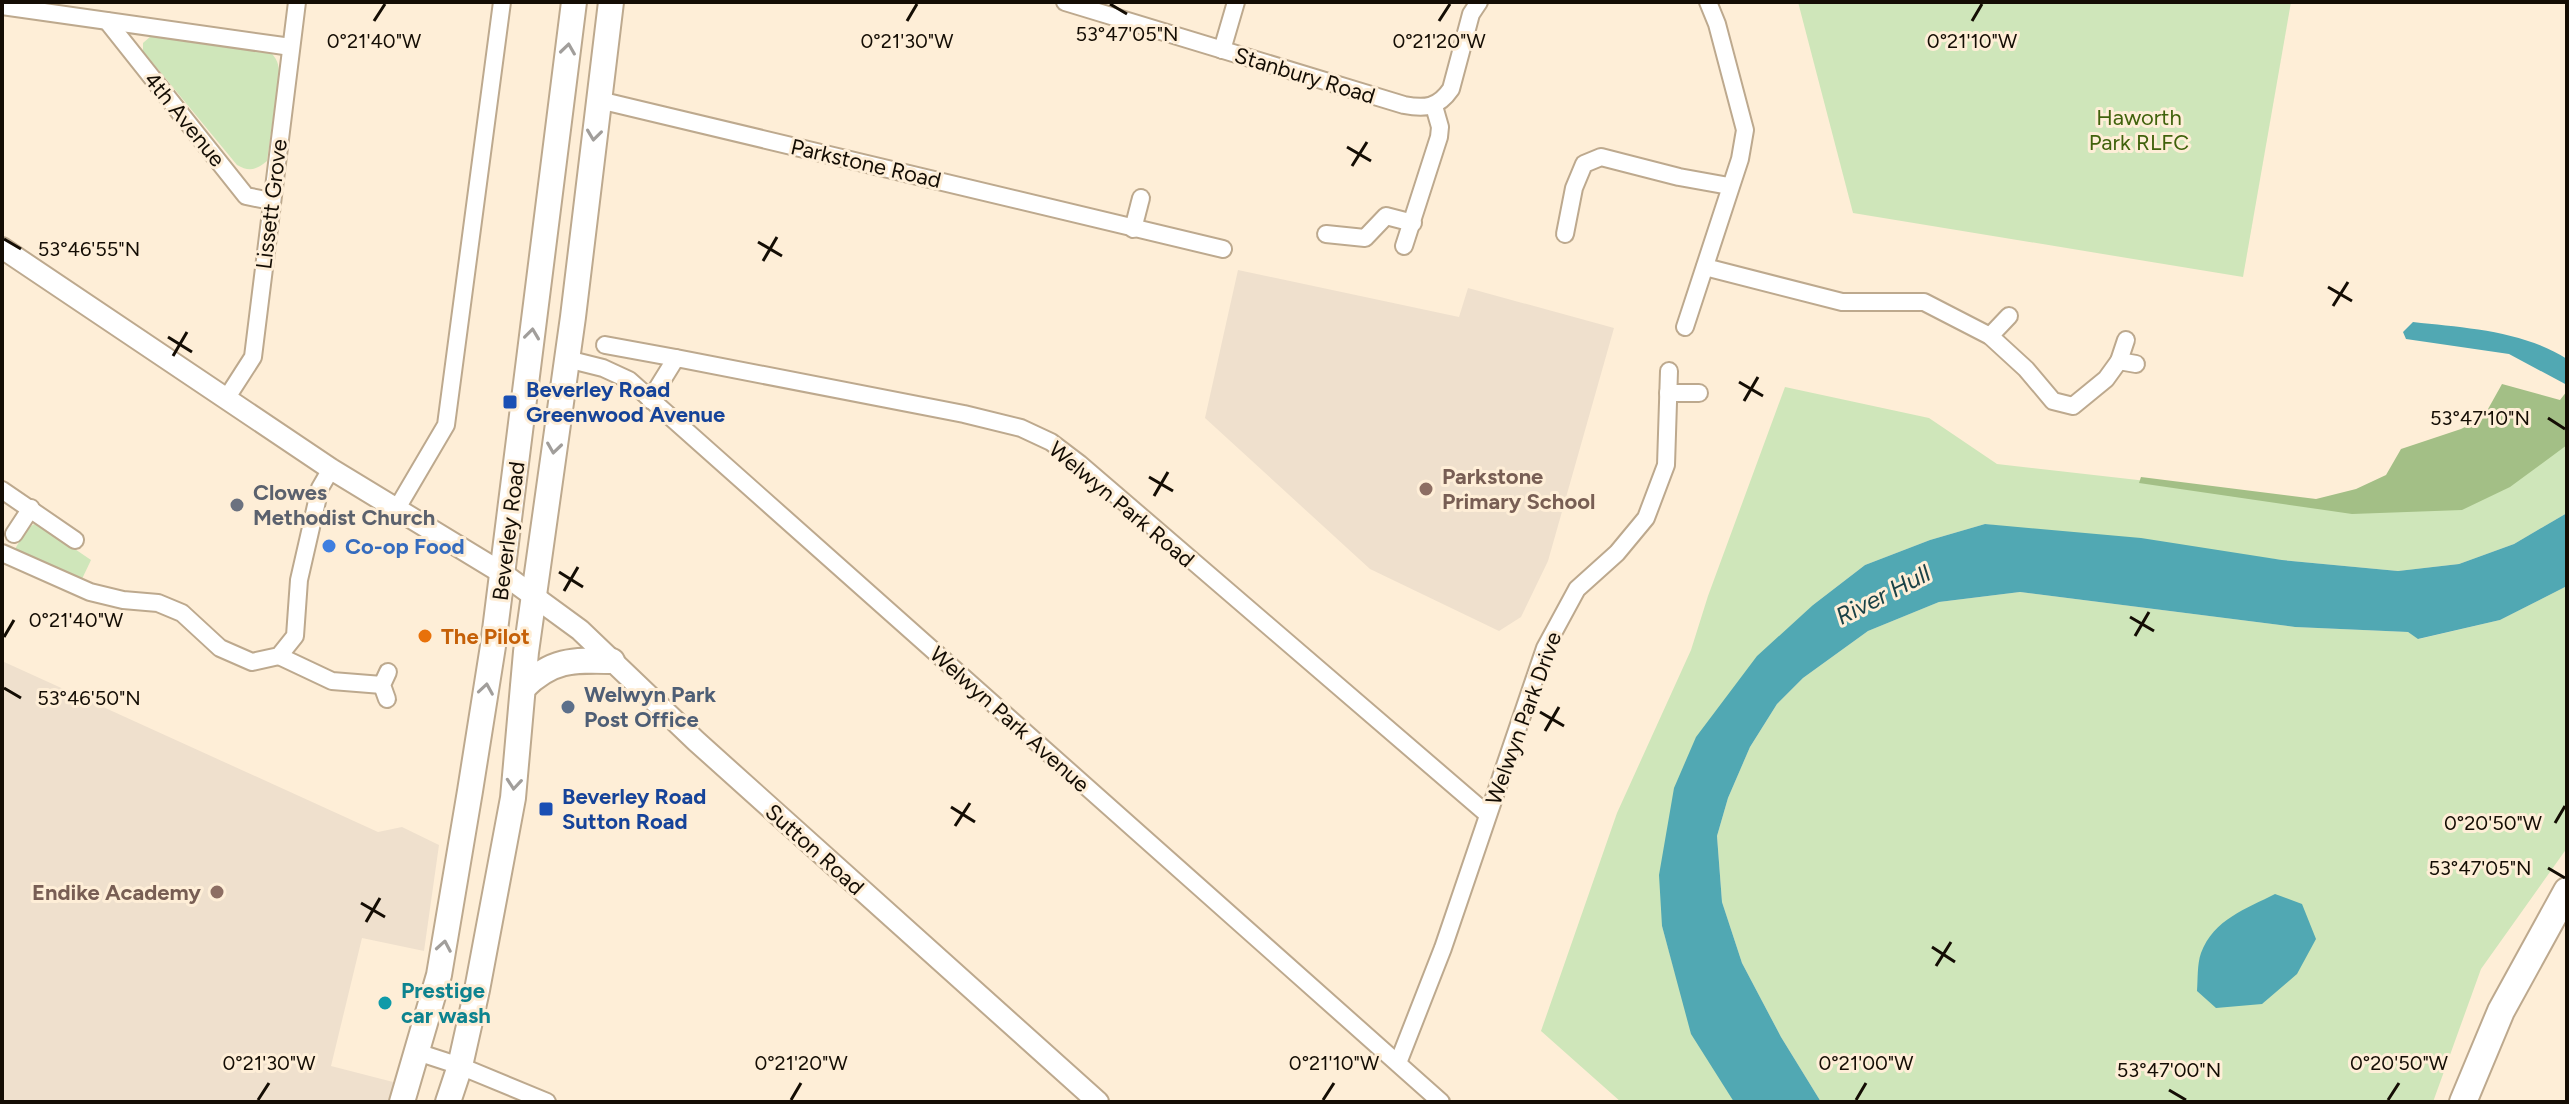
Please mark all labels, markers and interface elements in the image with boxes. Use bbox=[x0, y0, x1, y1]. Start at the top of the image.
text: 53°47'05"N bbox=[1075, 22, 1179, 46]
text: 0°21'40"W bbox=[327, 29, 421, 53]
text: 0°21'30"W bbox=[861, 29, 953, 53]
text: 0°21'20"W bbox=[1392, 29, 1486, 53]
text: 0°21'10"W bbox=[1927, 29, 2017, 53]
street label: Stanbury Road bbox=[1231, 41, 1378, 110]
one-way arrow bbox=[559, 42, 576, 55]
street label: 4th Avenue bbox=[138, 66, 231, 172]
park label: Haworth Park RLFC bbox=[2089, 104, 2189, 156]
one-way arrow bbox=[586, 129, 603, 142]
street label: Parkstone Road bbox=[788, 133, 944, 194]
street label: Lissett Grove bbox=[250, 137, 293, 271]
text: 53°46'55"N bbox=[38, 237, 140, 261]
one-way arrow bbox=[524, 327, 541, 340]
place label: Beverley Road Greenwood Avenue bbox=[526, 376, 725, 428]
marker: Beverley Road Greenwood Avenue bbox=[501, 393, 519, 411]
text: 53°47'10"N bbox=[2430, 406, 2530, 430]
street label: Welwyn Park Road bbox=[1043, 436, 1200, 573]
one-way arrow bbox=[546, 441, 563, 455]
street label: Beverley Road bbox=[487, 460, 530, 602]
place label: Parkstone Primary School bbox=[1442, 463, 1595, 515]
place label: Clowes Methodist Church bbox=[253, 479, 435, 531]
marker: Parkstone Primary School bbox=[1417, 480, 1435, 498]
marker: Clowes Methodist Church bbox=[228, 496, 246, 514]
place label: Co-op Food bbox=[345, 533, 465, 560]
marker: Co-op Food bbox=[320, 537, 338, 555]
water label: River Hull bbox=[1831, 558, 1935, 631]
text: 0°21'40"W bbox=[29, 608, 123, 632]
place label: The Pilot bbox=[441, 623, 530, 650]
marker: The Pilot bbox=[416, 627, 434, 645]
street label: Welwyn Park Drive bbox=[1480, 628, 1567, 808]
street label: Welwyn Park Avenue bbox=[924, 641, 1095, 798]
place label: Welwyn Park Post Office bbox=[584, 681, 716, 733]
one-way arrow bbox=[477, 682, 494, 696]
text: 53°46'50"N bbox=[37, 686, 141, 710]
marker: Welwyn Park Post Office bbox=[559, 698, 577, 716]
one-way arrow bbox=[506, 778, 523, 791]
place label: Beverley Road Sutton Road bbox=[562, 783, 706, 835]
street label: Sutton Road bbox=[760, 798, 870, 901]
marker: Beverley Road Sutton Road bbox=[537, 800, 555, 818]
text: 0°20'50"W bbox=[2444, 811, 2542, 835]
text: 53°47'05"N bbox=[2428, 856, 2532, 880]
place label: Endike Academy bbox=[32, 879, 201, 906]
marker: Endike Academy bbox=[208, 883, 226, 901]
one-way arrow bbox=[435, 939, 452, 952]
place label: Prestige car wash bbox=[401, 977, 491, 1029]
marker: Prestige car wash bbox=[376, 994, 394, 1012]
text: 0°21'30"W bbox=[223, 1051, 315, 1075]
text: 0°21'20"W bbox=[754, 1051, 848, 1075]
text: 0°21'10"W bbox=[1289, 1051, 1379, 1075]
text: 0°21'00"W bbox=[1819, 1051, 1913, 1075]
text: 0°20'50"W bbox=[2350, 1051, 2448, 1075]
text: 53°47'00"N bbox=[2117, 1058, 2221, 1082]

